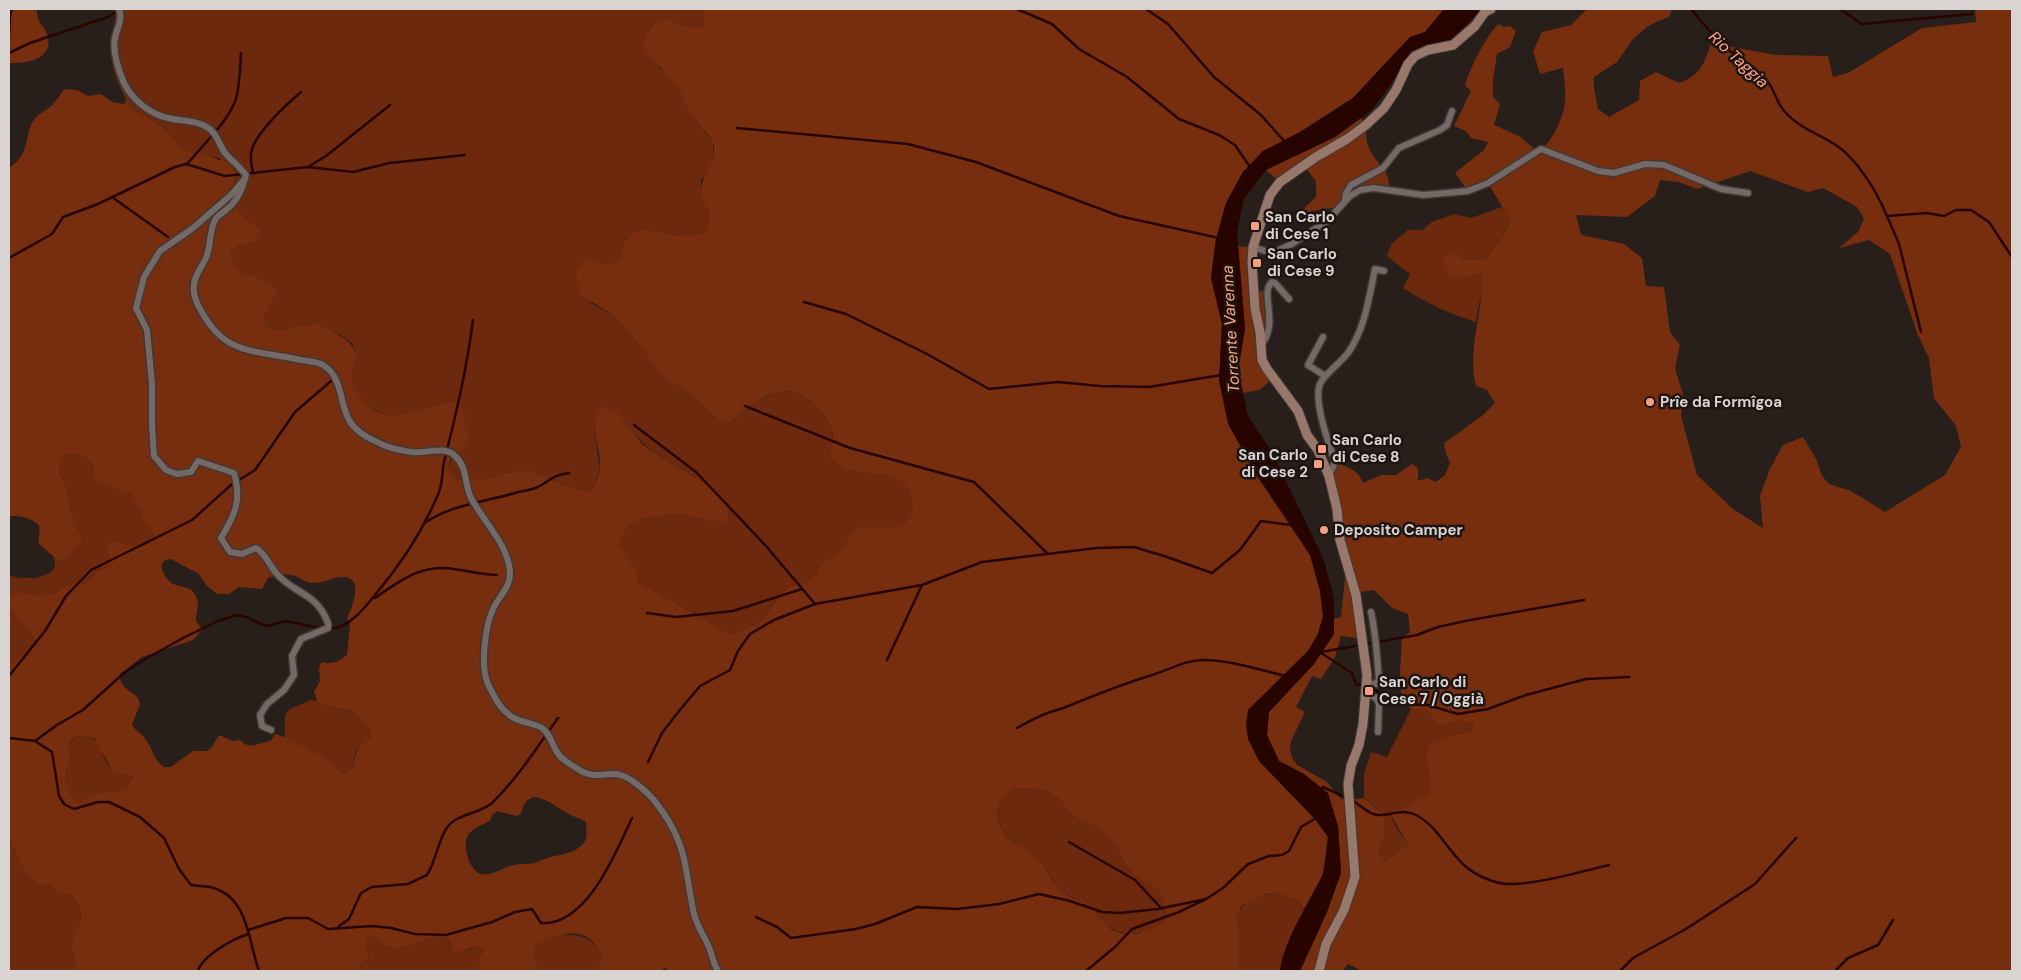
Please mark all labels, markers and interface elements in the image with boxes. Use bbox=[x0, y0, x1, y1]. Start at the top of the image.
water label: Rio Taggia bbox=[1704, 26, 1773, 93]
place label: San Carlo di Cese 1 bbox=[1265, 207, 1335, 244]
marker: San Carlo di Cese 1 bbox=[1249, 220, 1261, 232]
place label: San Carlo di Cese 9 bbox=[1267, 244, 1337, 281]
marker: San Carlo di Cese 9 bbox=[1251, 257, 1263, 269]
water label: Torrente Varenna bbox=[1217, 264, 1244, 393]
place label: Prîe da Formîgoa bbox=[1660, 392, 1782, 412]
marker: Prîe da Formîgoa bbox=[1644, 396, 1656, 408]
place label: San Carlo di Cese 8 bbox=[1332, 430, 1402, 467]
marker: San Carlo di Cese 8 bbox=[1316, 443, 1328, 455]
place label: San Carlo di Cese 2 bbox=[1238, 445, 1308, 482]
marker: San Carlo di Cese 2 bbox=[1312, 458, 1324, 470]
place label: Deposito Camper bbox=[1334, 520, 1463, 540]
marker: Deposito Camper bbox=[1318, 524, 1330, 536]
place label: San Carlo di Cese 7 / Oggià bbox=[1379, 672, 1484, 709]
marker: San Carlo di Cese 7 / Oggià bbox=[1363, 685, 1375, 697]

